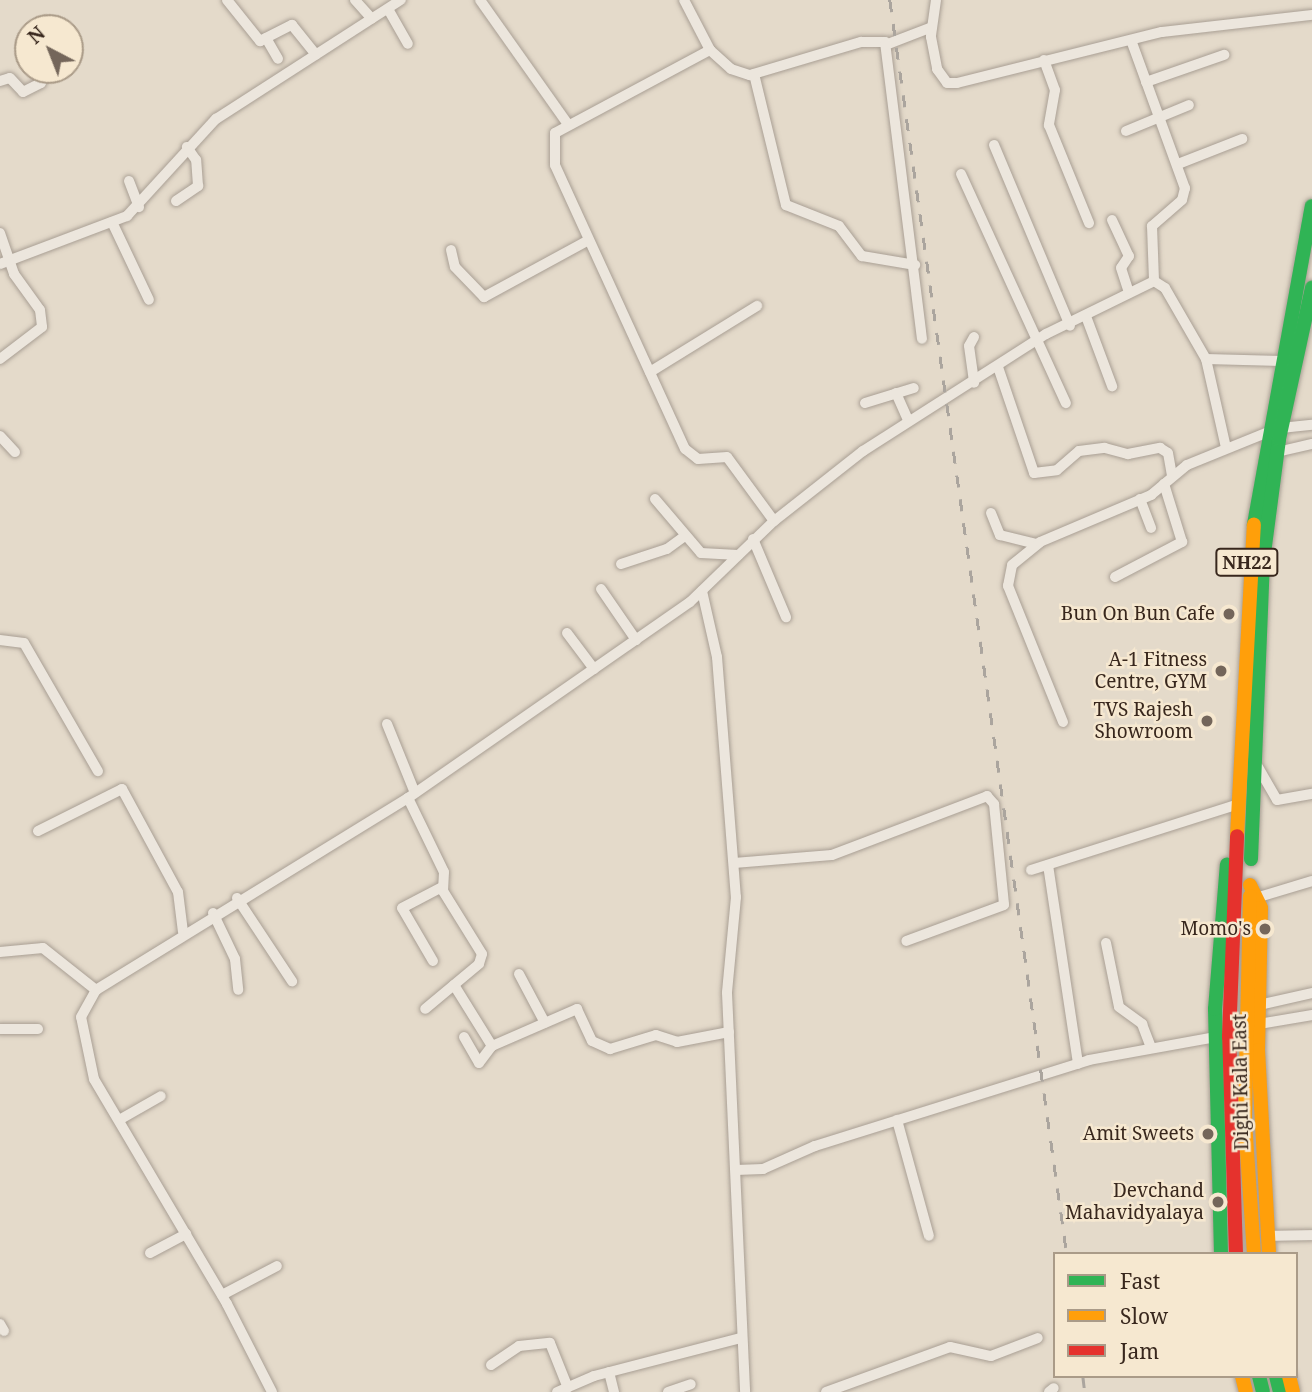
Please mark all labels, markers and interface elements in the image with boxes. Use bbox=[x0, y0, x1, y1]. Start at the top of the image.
north arrow bbox=[14, 14, 84, 84]
text: N bbox=[22, 20, 51, 50]
road number: NH22 bbox=[1214, 548, 1280, 576]
place label: Bun On Bun Cafe bbox=[1061, 603, 1215, 625]
marker: Bun On Bun Cafe bbox=[1221, 606, 1237, 622]
place label: A-1 Fitness Centre, GYM bbox=[1095, 649, 1207, 693]
marker: A-1 Fitness Centre, GYM bbox=[1213, 663, 1229, 679]
place label: TVS Rajesh Showroom bbox=[1094, 699, 1193, 743]
marker: TVS Rajesh Showroom bbox=[1199, 713, 1215, 729]
place label: Momo's bbox=[1181, 918, 1251, 940]
marker: Momo's bbox=[1257, 921, 1273, 937]
street label: Dighi Kala East bbox=[1228, 1014, 1254, 1150]
place label: Amit Sweets bbox=[1083, 1123, 1194, 1145]
marker: Amit Sweets bbox=[1200, 1126, 1216, 1142]
place label: Devchand Mahavidyalaya bbox=[1065, 1180, 1204, 1224]
marker: Devchand Mahavidyalaya bbox=[1210, 1194, 1226, 1210]
legend bbox=[1053, 1252, 1298, 1378]
text: Fast bbox=[1120, 1267, 1160, 1295]
text: Slow bbox=[1120, 1302, 1168, 1330]
text: Jam bbox=[1120, 1337, 1159, 1365]

